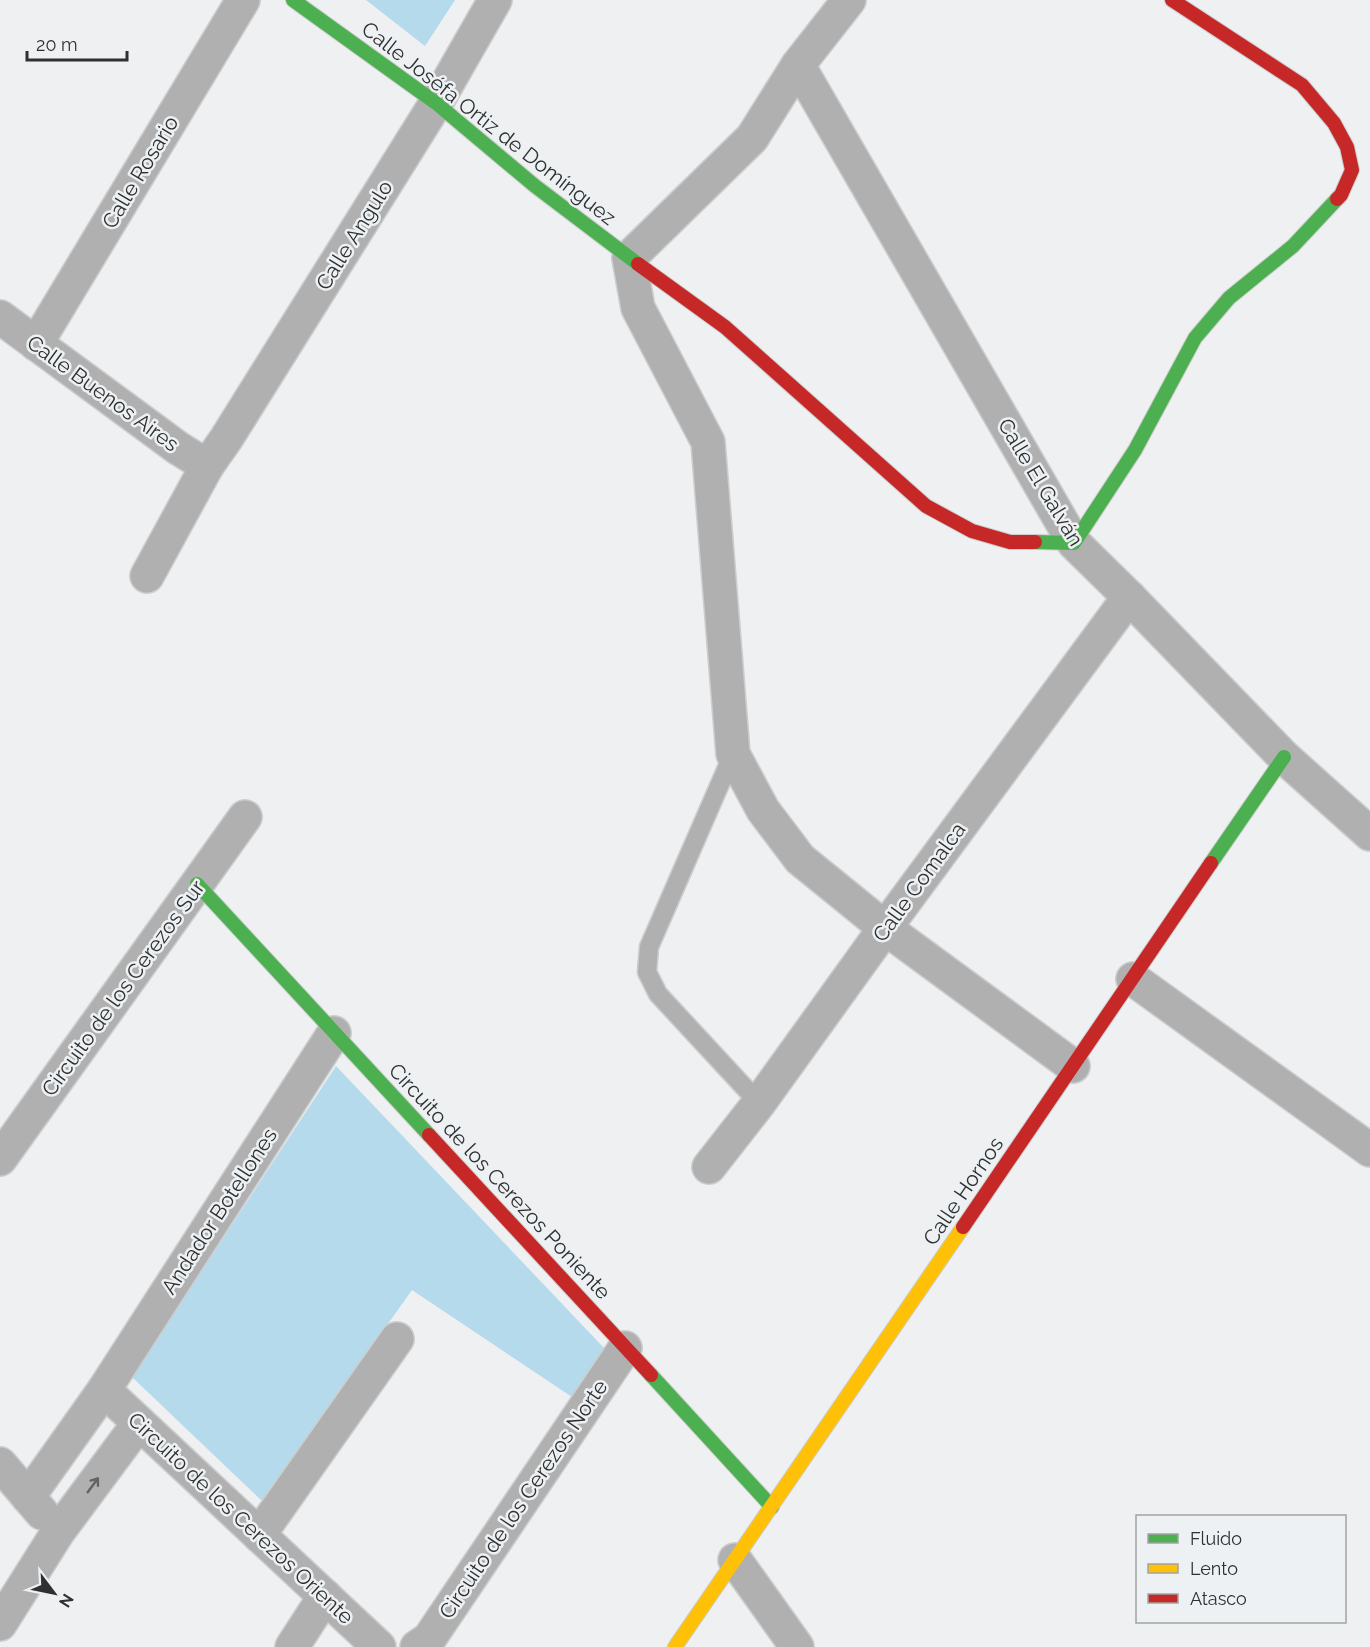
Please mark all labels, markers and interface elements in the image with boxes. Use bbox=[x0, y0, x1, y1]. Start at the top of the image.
street label: Calle Joséfa Ortiz de Domínguez bbox=[357, 16, 621, 230]
scale bar bbox=[27, 24, 128, 62]
text: 20 m bbox=[36, 34, 78, 55]
street label: Calle Rosario bbox=[97, 111, 183, 233]
street label: Calle Angulo bbox=[310, 176, 398, 294]
street label: Calle Buenos Aires bbox=[22, 330, 184, 456]
street label: Calle El Galván bbox=[993, 414, 1089, 550]
street label: Calle Comalca bbox=[867, 817, 971, 947]
street label: Circuito de los Cerezos Sur bbox=[36, 875, 210, 1101]
street label: Circuito de los Cerezos Poniente bbox=[384, 1058, 616, 1304]
street label: Andador Botellones bbox=[156, 1123, 282, 1299]
street label: Calle Hornos bbox=[918, 1132, 1008, 1250]
street label: Circuito de los Cerezos Norte bbox=[434, 1375, 612, 1623]
street label: Circuito de los Cerezos Oriente bbox=[123, 1407, 359, 1629]
one-way arrow bbox=[86, 1477, 99, 1493]
legend bbox=[1136, 1515, 1346, 1623]
text: Fluido bbox=[1190, 1528, 1242, 1549]
text: Lento bbox=[1190, 1558, 1238, 1579]
north arrow bbox=[24, 1563, 84, 1623]
text: Atasco bbox=[1190, 1588, 1247, 1609]
text: N bbox=[55, 1590, 78, 1611]

